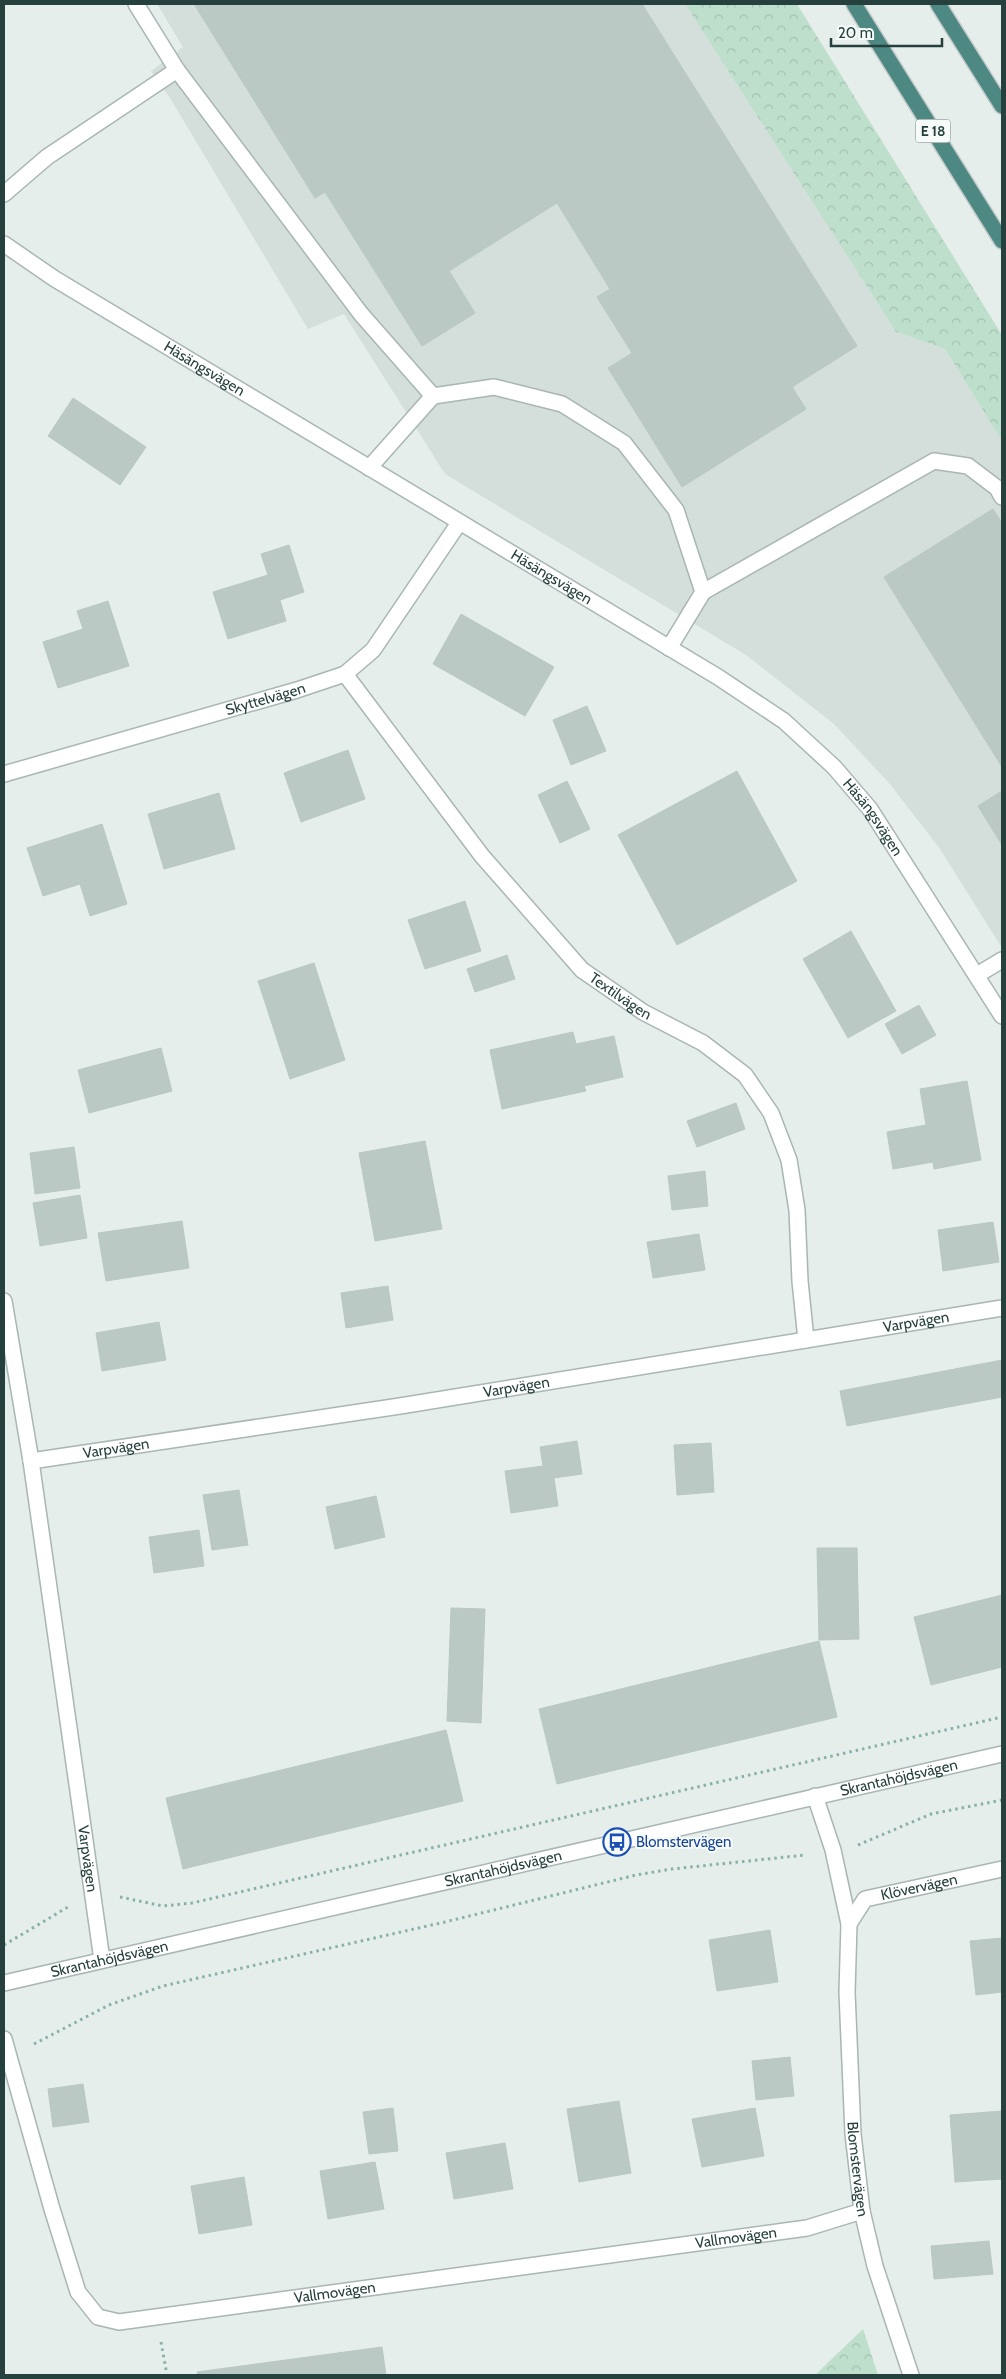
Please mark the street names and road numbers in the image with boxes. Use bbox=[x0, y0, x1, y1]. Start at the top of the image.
road number: E 18 bbox=[916, 120, 950, 142]
street label: Häsängsvägen bbox=[161, 337, 248, 400]
street label: Häsängsvägen bbox=[508, 546, 595, 608]
street label: Skyttelvägen bbox=[223, 679, 308, 719]
street label: Häsängsvägen bbox=[839, 775, 907, 859]
street label: Textilvägen bbox=[586, 969, 654, 1024]
street label: Varpvägen bbox=[882, 1308, 951, 1336]
street label: Varpvägen bbox=[482, 1373, 551, 1401]
street label: Varpvägen bbox=[82, 1434, 150, 1462]
street label: Skrantahöjdsvägen bbox=[838, 1756, 959, 1800]
street label: Varpvägen bbox=[74, 1824, 101, 1893]
street label: Skrantahöjdsvägen bbox=[443, 1846, 564, 1891]
street label: Klövervägen bbox=[879, 1870, 959, 1904]
street label: Skrantahöjdsvägen bbox=[49, 1937, 170, 1981]
street label: Blomstervägen bbox=[843, 2121, 872, 2218]
street label: Vallmovägen bbox=[694, 2223, 778, 2252]
street label: Vallmovägen bbox=[293, 2278, 377, 2307]

